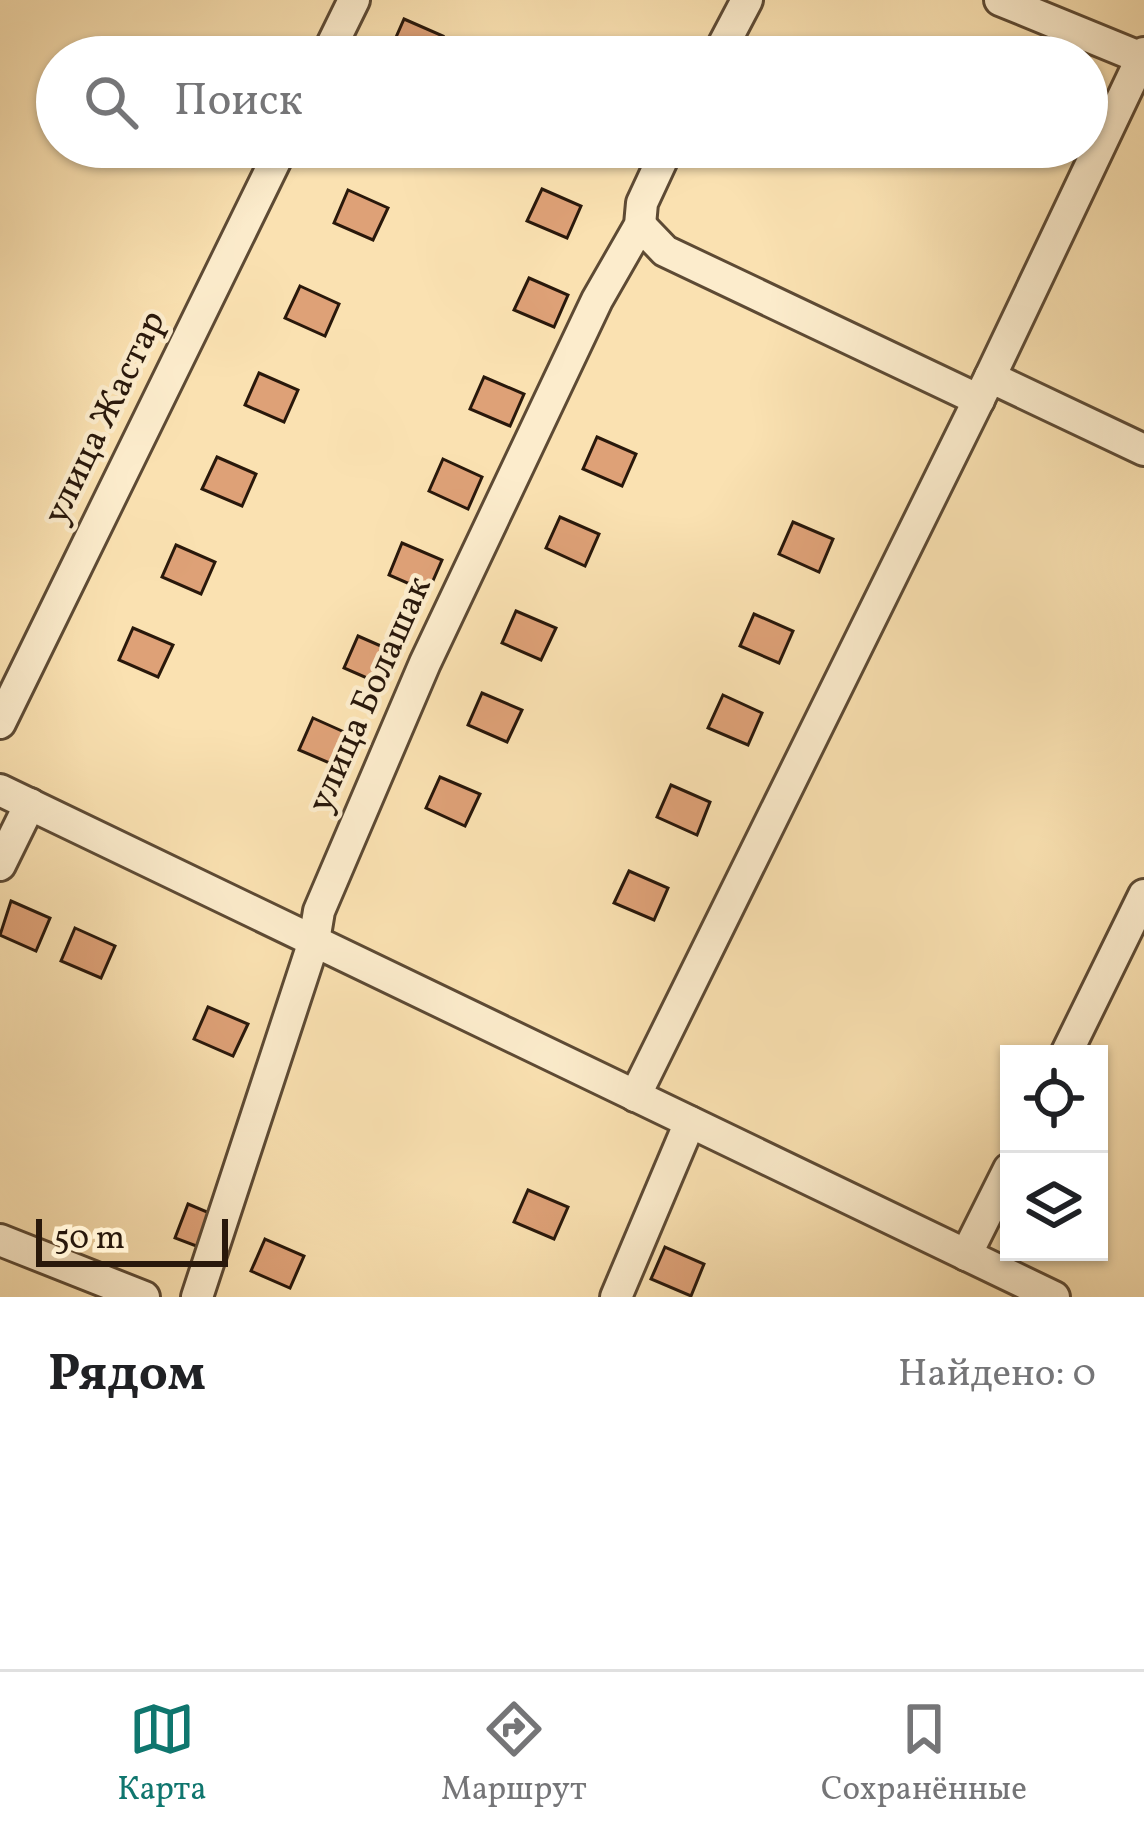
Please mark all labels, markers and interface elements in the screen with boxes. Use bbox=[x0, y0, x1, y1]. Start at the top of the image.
search box bbox=[36, 36, 1108, 168]
icon: search bbox=[78, 69, 144, 135]
text: Поиск bbox=[174, 71, 303, 134]
street label: улица Жастар bbox=[33, 303, 179, 533]
street label: улица Болашак bbox=[297, 569, 445, 821]
map controls bbox=[1000, 1045, 1108, 1261]
button: locate bbox=[1000, 1045, 1108, 1153]
button: layers bbox=[1000, 1153, 1108, 1261]
scale bar bbox=[36, 1213, 228, 1266]
text: 50 m bbox=[54, 1217, 125, 1263]
text: Рядом bbox=[48, 1340, 206, 1411]
text: Найдено: 0 bbox=[898, 1348, 1096, 1402]
tab: Карта bbox=[117, 1696, 207, 1814]
tab: Маршрут bbox=[441, 1696, 587, 1814]
tab: Сохранённые bbox=[821, 1696, 1027, 1814]

